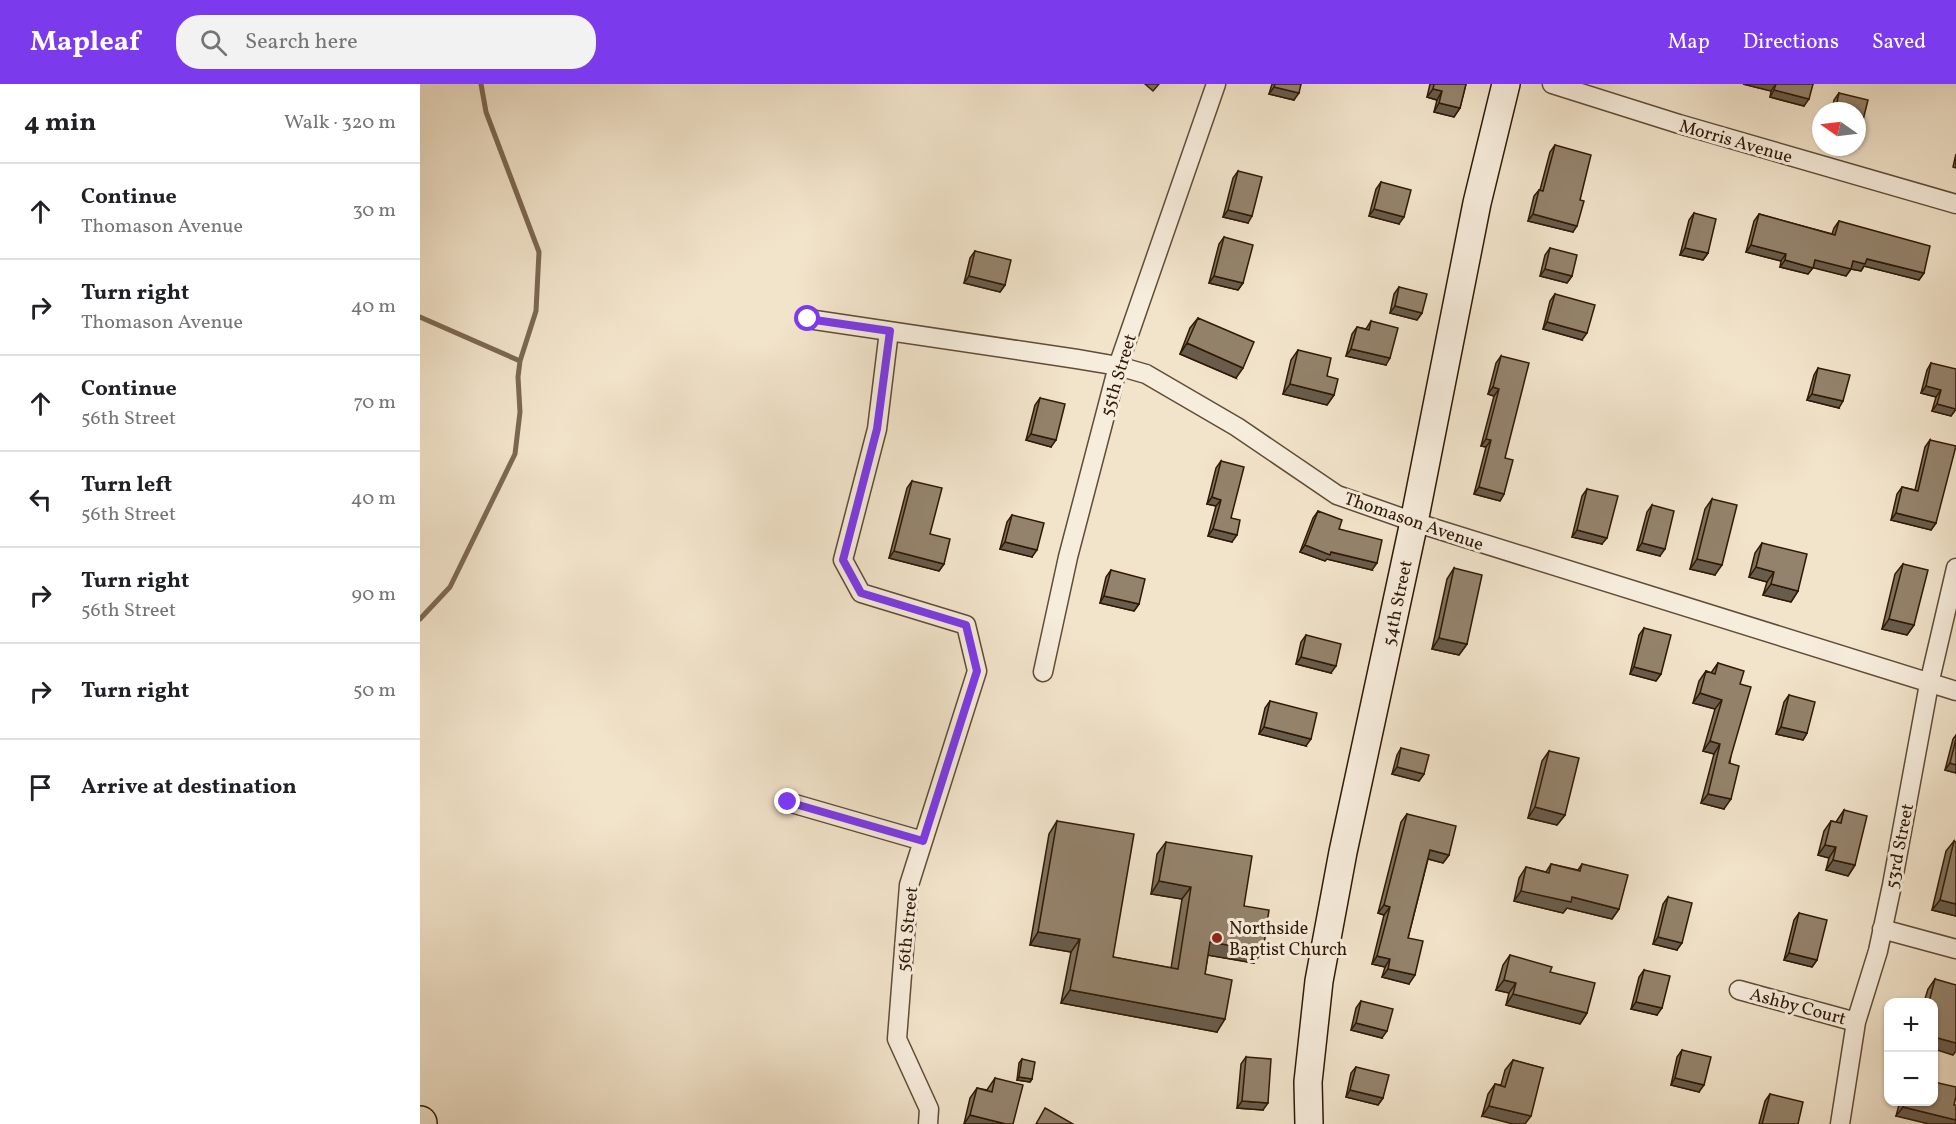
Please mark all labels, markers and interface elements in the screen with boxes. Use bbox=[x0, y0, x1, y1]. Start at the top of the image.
search box bbox=[176, 15, 596, 69]
text: Mapleaf bbox=[30, 23, 140, 62]
icon: search bbox=[197, 26, 230, 59]
text: Search here bbox=[245, 27, 358, 58]
text: Map bbox=[1668, 28, 1710, 57]
text: Directions bbox=[1743, 28, 1839, 57]
text: Saved bbox=[1872, 28, 1926, 57]
north arrow bbox=[1812, 102, 1866, 156]
text: 4 min bbox=[24, 105, 96, 141]
text: Walk · 320 m bbox=[284, 109, 396, 137]
street label: Morris Avenue bbox=[1676, 114, 1795, 171]
text: Continue bbox=[81, 182, 177, 213]
icon: ahead bbox=[24, 195, 57, 228]
text: 30 m bbox=[352, 197, 396, 225]
text: Thomason Avenue bbox=[81, 213, 243, 241]
text: Turn right bbox=[81, 278, 189, 309]
icon: right bbox=[24, 291, 57, 324]
text: 40 m bbox=[351, 293, 396, 321]
route start bbox=[794, 305, 820, 331]
text: Thomason Avenue bbox=[81, 309, 243, 337]
street label: 55th Street bbox=[1095, 331, 1144, 420]
text: Continue bbox=[81, 374, 177, 405]
icon: ahead bbox=[24, 387, 57, 420]
text: 70 m bbox=[353, 389, 396, 417]
text: 56th Street bbox=[81, 405, 176, 433]
text: Turn left bbox=[81, 470, 172, 501]
icon: left bbox=[24, 483, 57, 516]
text: 40 m bbox=[351, 485, 396, 513]
street label: Thomason Avenue bbox=[1340, 487, 1487, 558]
text: 56th Street bbox=[81, 501, 176, 529]
street label: 54th Street bbox=[1377, 558, 1420, 649]
text: Turn right bbox=[81, 566, 189, 597]
icon: right bbox=[24, 579, 57, 612]
text: 90 m bbox=[352, 581, 396, 609]
text: 56th Street bbox=[81, 597, 176, 625]
icon: right bbox=[24, 675, 57, 708]
text: Turn right bbox=[81, 676, 189, 707]
text: 50 m bbox=[353, 677, 396, 705]
icon: arrive bbox=[24, 771, 57, 804]
text: Arrive at destination bbox=[81, 772, 297, 803]
route end bbox=[774, 788, 800, 814]
street label: 53rd Street bbox=[1880, 802, 1921, 891]
street label: 56th Street bbox=[892, 885, 925, 973]
place label: Northside Baptist Church bbox=[1229, 917, 1348, 963]
marker: Northside Baptist Church bbox=[1210, 931, 1224, 945]
street label: Ashby Court bbox=[1747, 983, 1849, 1032]
map controls bbox=[1884, 998, 1938, 1106]
button: + bbox=[1884, 998, 1938, 1052]
button: − bbox=[1884, 1052, 1938, 1106]

